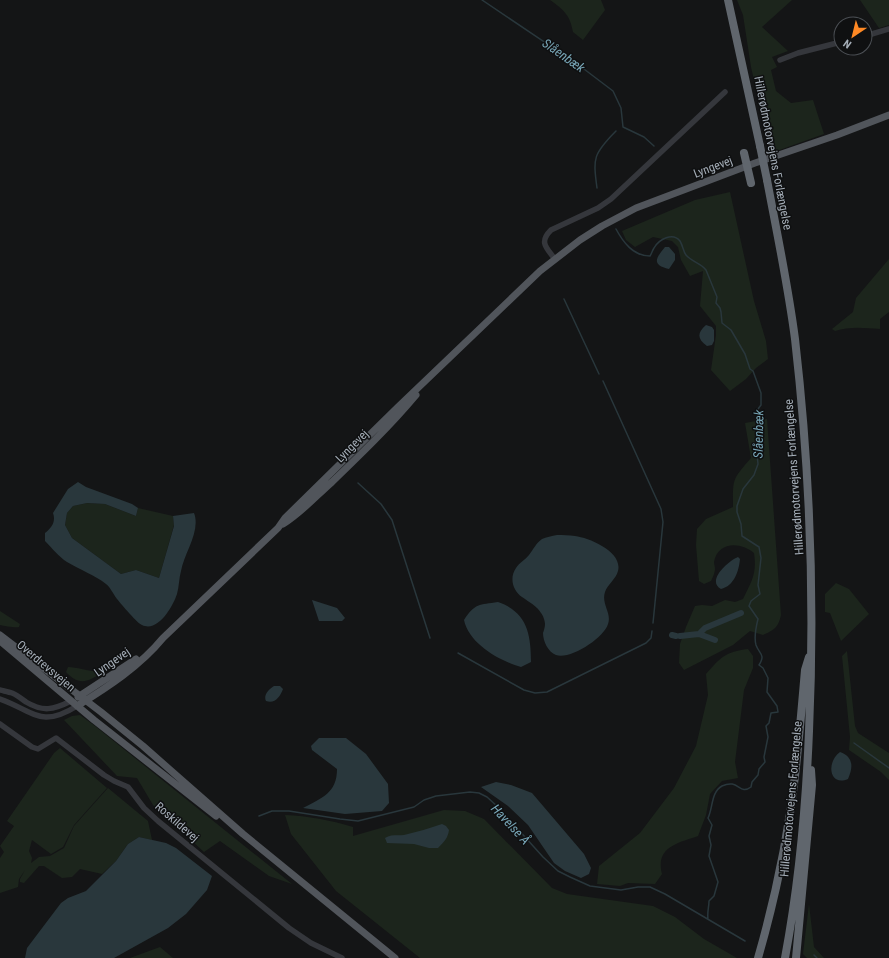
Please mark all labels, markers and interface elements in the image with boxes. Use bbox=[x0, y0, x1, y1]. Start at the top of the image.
north arrow bbox=[833, 16, 873, 56]
water label: Slåenbæk bbox=[540, 35, 588, 76]
text: N bbox=[841, 36, 854, 51]
street label: Hillerødmotorvejens Forlængelse bbox=[751, 75, 795, 231]
street label: Lyngevej bbox=[692, 153, 734, 181]
street label: Hillerødmotorvejens Forlængelse bbox=[782, 398, 806, 555]
water label: Slåenbæk bbox=[751, 409, 766, 458]
street label: Lyngevej bbox=[333, 427, 371, 465]
street label: Overdrevsvejen bbox=[14, 638, 78, 695]
street label: Lyngevej bbox=[91, 645, 133, 679]
street label: Hillerødmotorvejens Forlængelse bbox=[777, 720, 805, 877]
street label: Roskildevej bbox=[152, 799, 202, 845]
water label: Havelse Å bbox=[488, 801, 533, 848]

